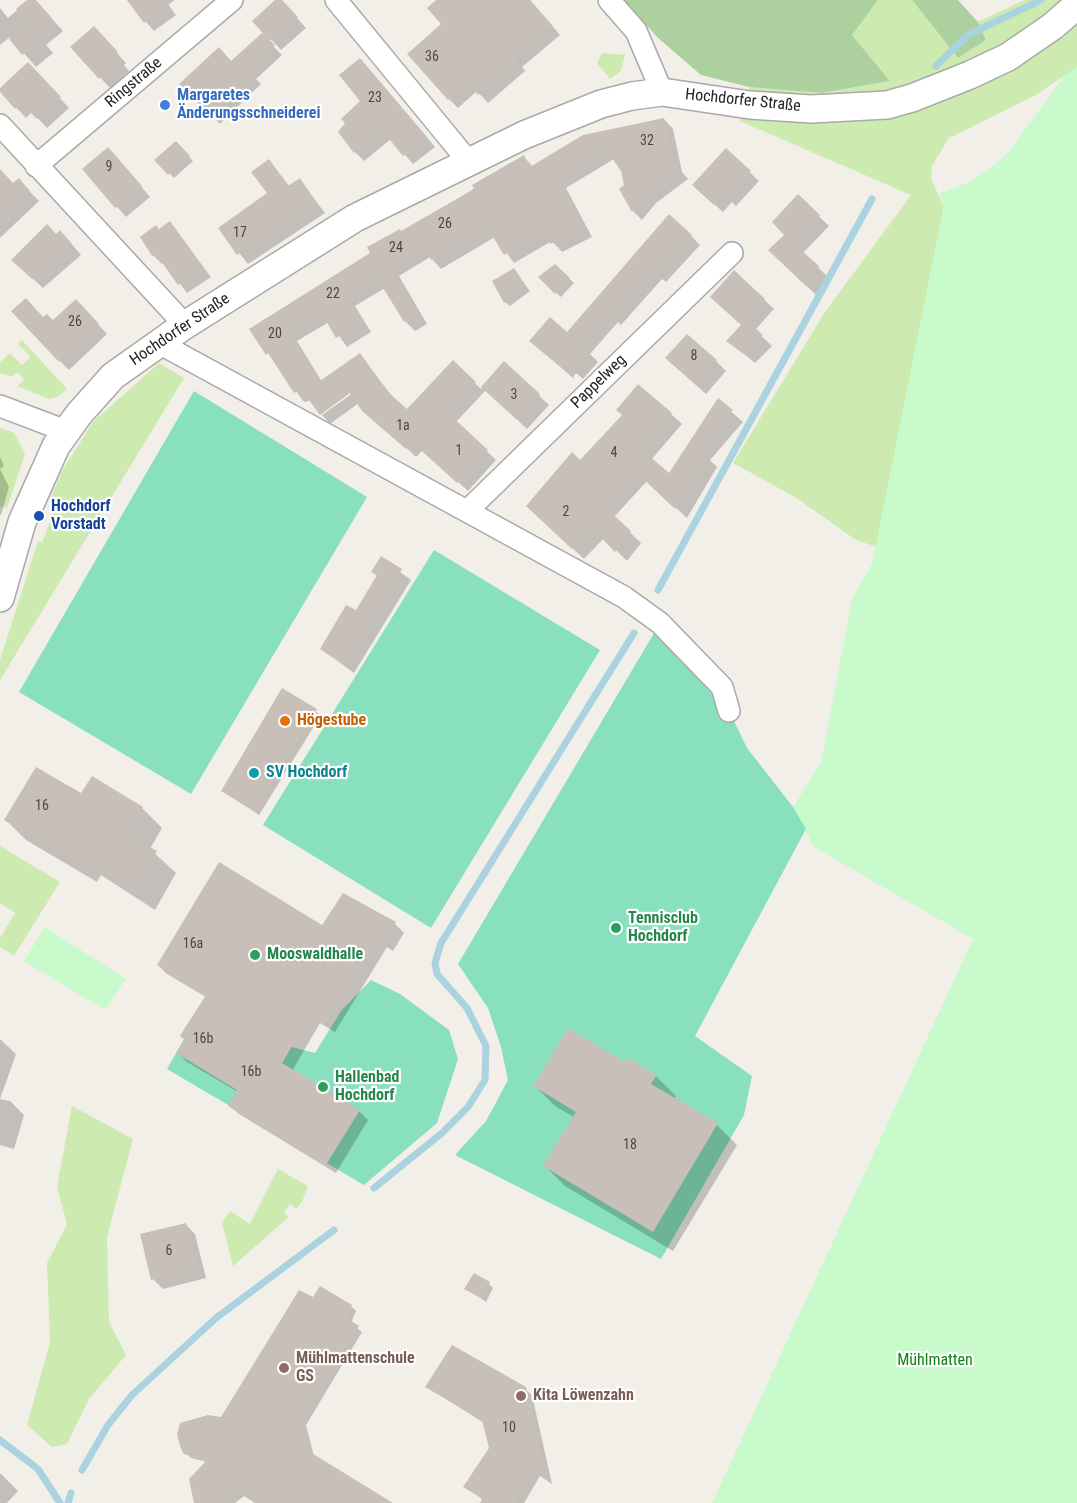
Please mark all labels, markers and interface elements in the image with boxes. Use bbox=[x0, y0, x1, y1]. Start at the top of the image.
house number: 36 bbox=[425, 49, 439, 65]
street label: Ringstraße bbox=[102, 54, 166, 112]
street label: Hochdorfer Straße bbox=[684, 85, 802, 117]
place label: Margaretes Änderungsschneiderei bbox=[177, 86, 320, 124]
house number: 23 bbox=[368, 90, 382, 106]
marker: Margaretes Änderungsschneiderei bbox=[158, 98, 172, 112]
house number: 32 bbox=[640, 133, 654, 149]
house number: 9 bbox=[106, 159, 112, 175]
house number: 26 bbox=[438, 216, 452, 232]
house number: 17 bbox=[233, 225, 247, 241]
house number: 24 bbox=[389, 240, 403, 256]
house number: 22 bbox=[326, 286, 340, 302]
street label: Hochdorfer Straße bbox=[127, 290, 233, 370]
house number: 26 bbox=[68, 314, 82, 330]
house number: 20 bbox=[268, 326, 282, 342]
house number: 8 bbox=[691, 348, 697, 364]
street label: Pappelweg bbox=[567, 351, 631, 413]
house number: 3 bbox=[511, 387, 517, 403]
house number: 1a bbox=[396, 418, 410, 434]
house number: 1 bbox=[456, 443, 462, 459]
house number: 4 bbox=[611, 445, 617, 461]
place label: Hochdorf Vorstadt bbox=[51, 497, 111, 535]
house number: 2 bbox=[563, 504, 569, 520]
marker: Hochdorf Vorstadt bbox=[32, 509, 46, 523]
place label: Högestube bbox=[297, 711, 366, 731]
marker: Högestube bbox=[278, 714, 292, 728]
place label: SV Hochdorf bbox=[266, 763, 347, 783]
marker: SV Hochdorf bbox=[247, 766, 261, 780]
house number: 16 bbox=[35, 798, 49, 814]
place label: Tennisclub Hochdorf bbox=[628, 909, 698, 947]
marker: Tennisclub Hochdorf bbox=[609, 921, 623, 935]
house number: 16a bbox=[183, 936, 203, 952]
place label: Mooswaldhalle bbox=[267, 945, 363, 965]
marker: Mooswaldhalle bbox=[248, 948, 262, 962]
house number: 16b bbox=[193, 1031, 213, 1047]
house number: 16b bbox=[241, 1064, 261, 1080]
place label: Hallenbad Hochdorf bbox=[335, 1068, 399, 1106]
marker: Hallenbad Hochdorf bbox=[316, 1080, 330, 1094]
house number: 18 bbox=[623, 1137, 637, 1153]
house number: 6 bbox=[166, 1243, 172, 1259]
place label: Mühlmattenschule GS bbox=[296, 1349, 415, 1387]
park label: Mühlmatten bbox=[897, 1351, 973, 1371]
marker: Mühlmattenschule GS bbox=[277, 1361, 291, 1375]
place label: Kita Löwenzahn bbox=[533, 1386, 634, 1406]
marker: Kita Löwenzahn bbox=[514, 1389, 528, 1403]
house number: 10 bbox=[502, 1420, 516, 1436]

